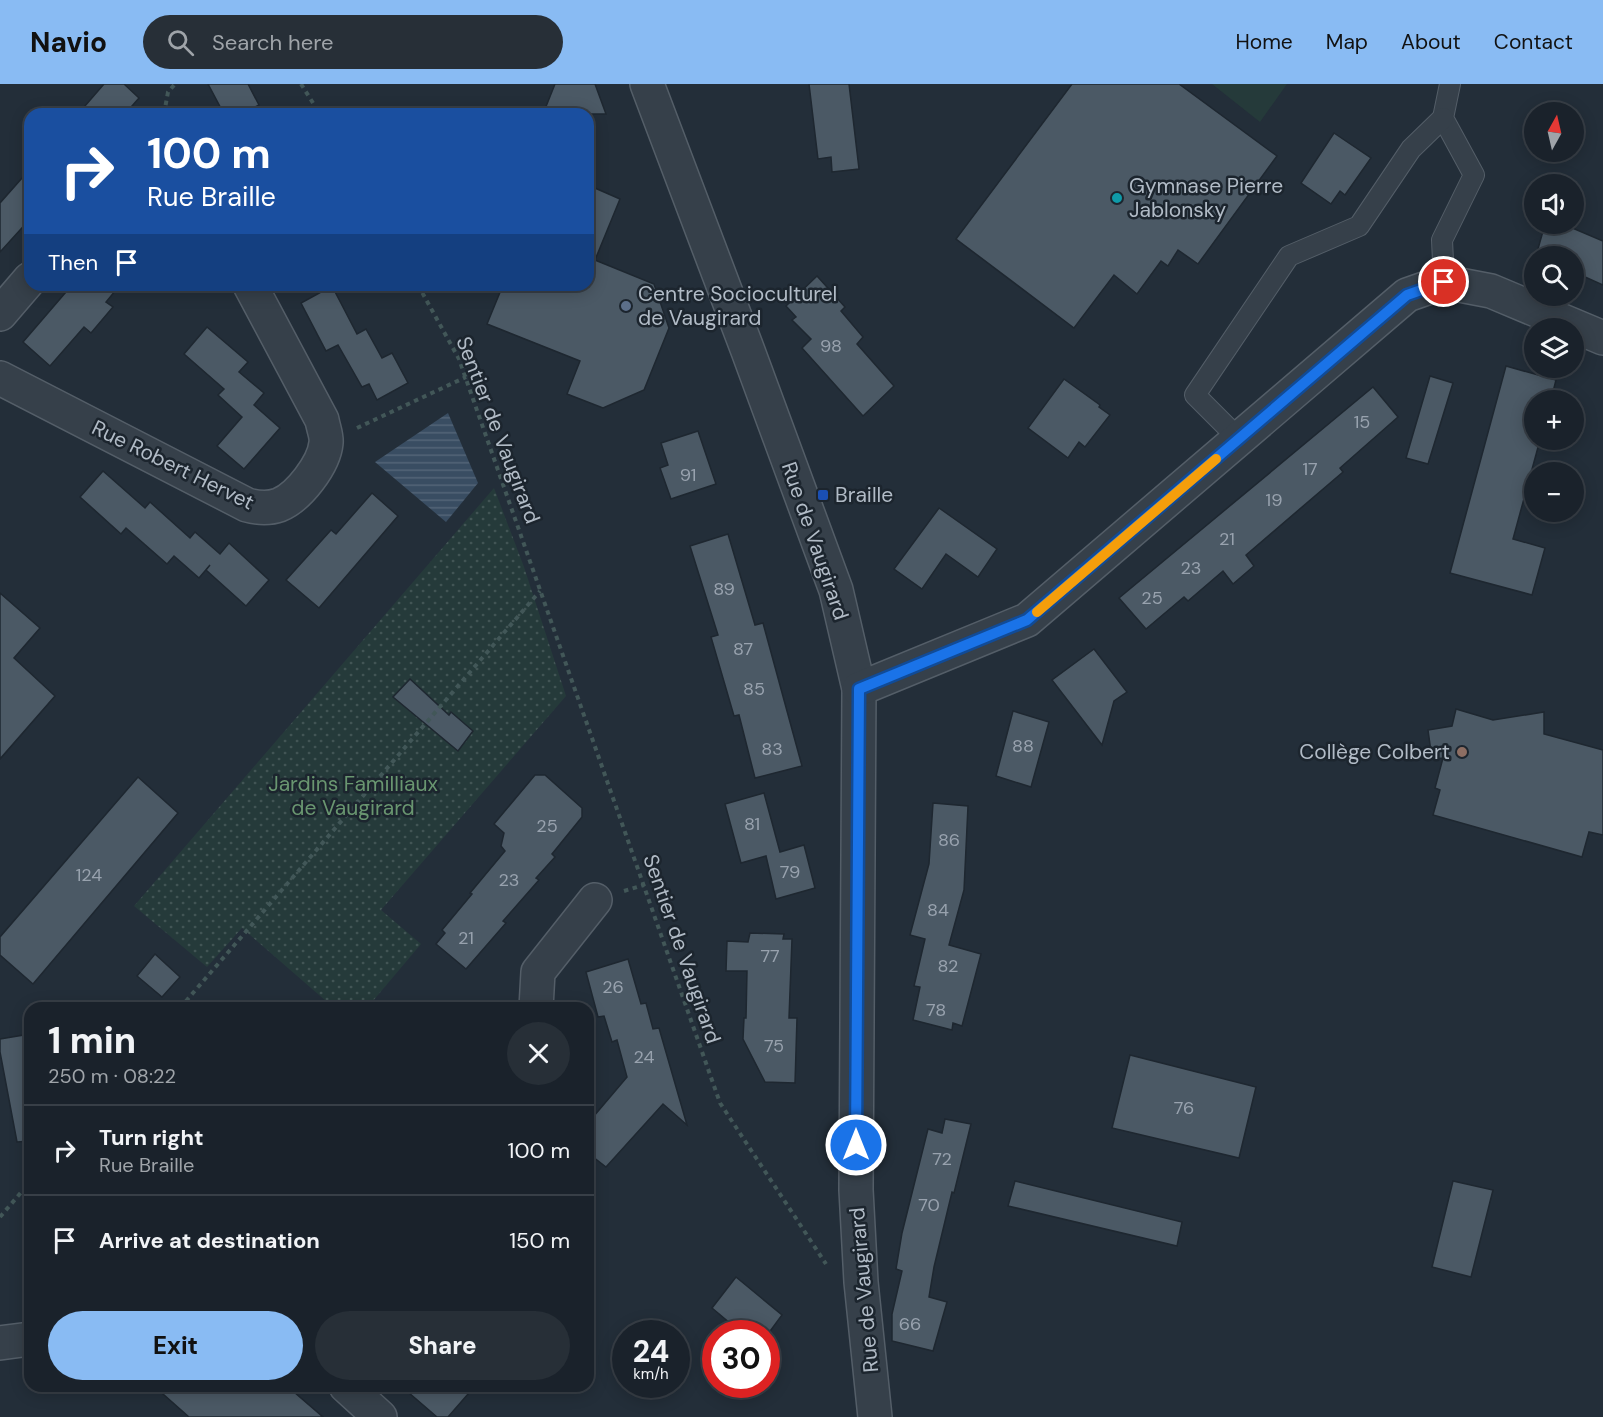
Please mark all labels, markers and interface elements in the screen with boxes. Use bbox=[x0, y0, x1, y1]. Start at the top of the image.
search box bbox=[143, 15, 563, 69]
text: Navio bbox=[30, 24, 107, 61]
icon: search bbox=[164, 26, 197, 59]
text: Search here bbox=[212, 28, 333, 57]
text: Home bbox=[1235, 28, 1293, 56]
text: Map bbox=[1326, 28, 1368, 56]
text: About bbox=[1401, 28, 1461, 56]
text: Contact bbox=[1494, 28, 1573, 56]
north arrow bbox=[1524, 102, 1584, 162]
map controls bbox=[1524, 102, 1584, 522]
text: 100 m bbox=[147, 126, 271, 181]
icon: right bbox=[48, 132, 126, 210]
place label: Gymnase Pierre Jablonsky bbox=[1129, 172, 1283, 224]
button: sound bbox=[1524, 174, 1584, 234]
text: Rue Braille bbox=[147, 179, 276, 214]
marker: Gymnase Pierre Jablonsky bbox=[1110, 191, 1124, 205]
icon: arrive bbox=[110, 246, 143, 279]
button: search bbox=[1524, 246, 1584, 306]
text: Then bbox=[48, 248, 98, 277]
pin bbox=[1418, 256, 1469, 307]
icon: arrive bbox=[1427, 265, 1460, 298]
place label: Centre Socioculturel de Vaugirard bbox=[638, 280, 837, 332]
marker: Centre Socioculturel de Vaugirard bbox=[619, 299, 633, 313]
button: layers bbox=[1524, 318, 1584, 378]
street label: Sentier de Vaugirard bbox=[449, 332, 547, 528]
house number: 98 bbox=[820, 334, 842, 358]
button: + bbox=[1524, 390, 1584, 450]
house number: 15 bbox=[1354, 410, 1370, 434]
street label: Rue Robert Hervet bbox=[87, 414, 259, 516]
house number: 17 bbox=[1302, 457, 1318, 481]
street label: Rue de Vaugirard bbox=[775, 458, 855, 624]
button: − bbox=[1524, 462, 1584, 522]
house number: 91 bbox=[680, 463, 696, 487]
place label: Braille bbox=[835, 481, 893, 509]
marker: Braille bbox=[816, 488, 830, 502]
house number: 19 bbox=[1266, 488, 1282, 512]
house number: 21 bbox=[1219, 527, 1235, 551]
house number: 23 bbox=[1180, 556, 1202, 580]
house number: 89 bbox=[713, 577, 735, 601]
house number: 25 bbox=[1141, 586, 1163, 610]
house number: 87 bbox=[733, 637, 753, 661]
house number: 85 bbox=[743, 677, 765, 701]
house number: 88 bbox=[1012, 734, 1034, 758]
house number: 83 bbox=[761, 737, 783, 761]
place label: Collège Colbert bbox=[1299, 738, 1450, 766]
marker: Collège Colbert bbox=[1455, 745, 1469, 759]
park label: Jardins Familliaux de Vaugirard bbox=[268, 770, 438, 822]
house number: 81 bbox=[744, 812, 760, 836]
house number: 25 bbox=[536, 814, 558, 838]
house number: 86 bbox=[938, 828, 960, 852]
street label: Sentier de Vaugirard bbox=[636, 851, 728, 1047]
house number: 79 bbox=[780, 860, 800, 884]
house number: 124 bbox=[76, 863, 102, 887]
house number: 23 bbox=[498, 868, 520, 892]
house number: 84 bbox=[927, 898, 949, 922]
house number: 21 bbox=[458, 926, 474, 950]
house number: 77 bbox=[760, 944, 780, 968]
house number: 82 bbox=[937, 954, 959, 978]
house number: 26 bbox=[602, 975, 624, 999]
house number: 78 bbox=[926, 998, 946, 1022]
text: 1 min bbox=[48, 1017, 136, 1064]
button: close bbox=[507, 1022, 570, 1085]
house number: 75 bbox=[764, 1034, 784, 1058]
house number: 24 bbox=[634, 1045, 655, 1069]
text: 250 m · 08:22 bbox=[48, 1063, 176, 1089]
house number: 76 bbox=[1174, 1096, 1194, 1120]
position arrow bbox=[824, 1113, 888, 1177]
text: Turn right bbox=[99, 1123, 204, 1152]
icon: right bbox=[48, 1134, 81, 1167]
text: 100 m bbox=[508, 1136, 570, 1165]
house number: 72 bbox=[932, 1147, 952, 1171]
text: Rue Braille bbox=[99, 1152, 194, 1178]
house number: 70 bbox=[918, 1193, 940, 1217]
street label: Rue de Vaugirard bbox=[843, 1206, 885, 1374]
icon: arrive bbox=[48, 1224, 81, 1257]
text: Arrive at destination bbox=[99, 1226, 320, 1255]
text: 150 m bbox=[509, 1226, 570, 1255]
button: Exit bbox=[48, 1311, 303, 1380]
button: Share bbox=[315, 1311, 570, 1380]
house number: 66 bbox=[899, 1312, 921, 1336]
speed limit sign: 30 bbox=[702, 1320, 780, 1398]
text: 24 bbox=[633, 1332, 669, 1371]
text: km/h bbox=[633, 1364, 669, 1384]

